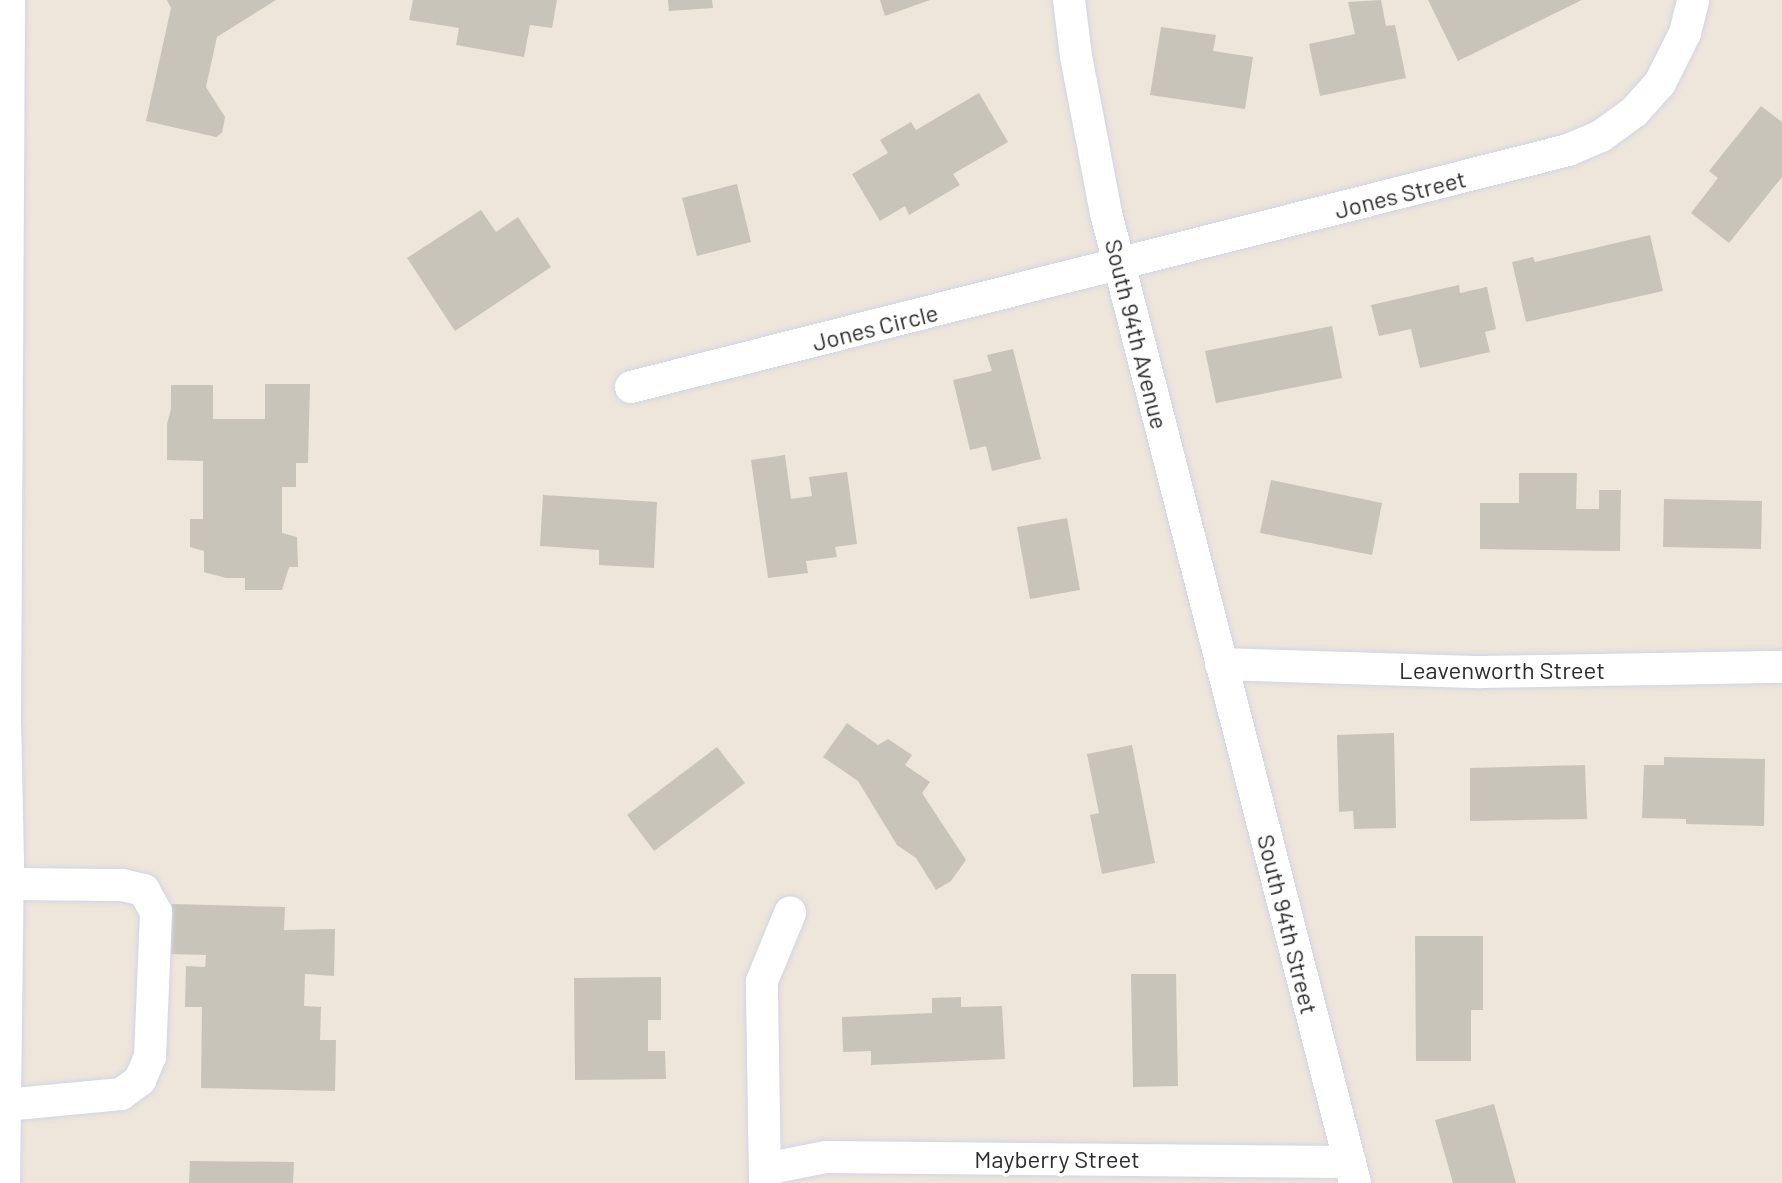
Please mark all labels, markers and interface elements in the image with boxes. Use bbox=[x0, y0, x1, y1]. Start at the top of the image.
street label: Jones Street bbox=[1331, 164, 1469, 224]
street label: South 94th Avenue bbox=[1099, 236, 1175, 432]
street label: Jones Circle bbox=[809, 297, 941, 357]
street label: Leavenworth Street bbox=[1399, 656, 1605, 684]
street label: South 94th Street bbox=[1252, 831, 1324, 1017]
street label: Mayberry Street bbox=[974, 1145, 1140, 1173]

